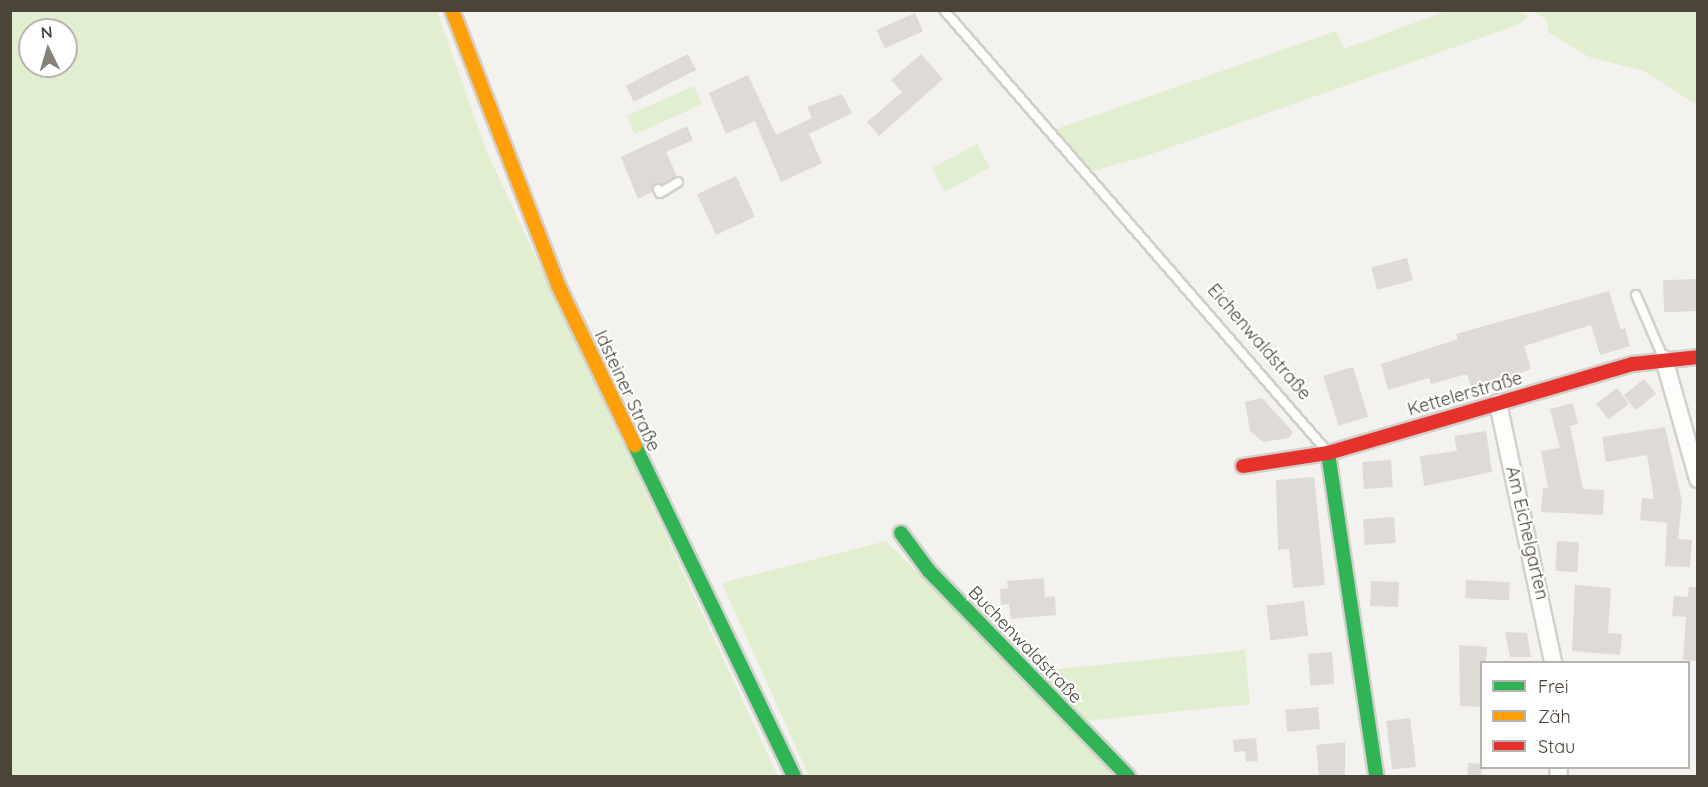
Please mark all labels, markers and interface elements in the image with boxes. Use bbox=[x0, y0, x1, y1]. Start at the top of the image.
north arrow bbox=[18, 18, 78, 78]
text: N bbox=[40, 22, 53, 43]
street label: Eichenwaldstraße bbox=[1203, 280, 1315, 404]
street label: Idsteiner Straße bbox=[589, 327, 665, 455]
street label: Kettelerstraße bbox=[1405, 367, 1525, 421]
street label: Am Eichelgarten bbox=[1501, 464, 1553, 602]
street label: Buchenwaldstraße bbox=[963, 582, 1087, 708]
legend bbox=[1480, 661, 1690, 769]
text: Frei bbox=[1538, 675, 1569, 698]
text: Zäh bbox=[1538, 705, 1571, 728]
text: Stau bbox=[1538, 735, 1575, 758]

